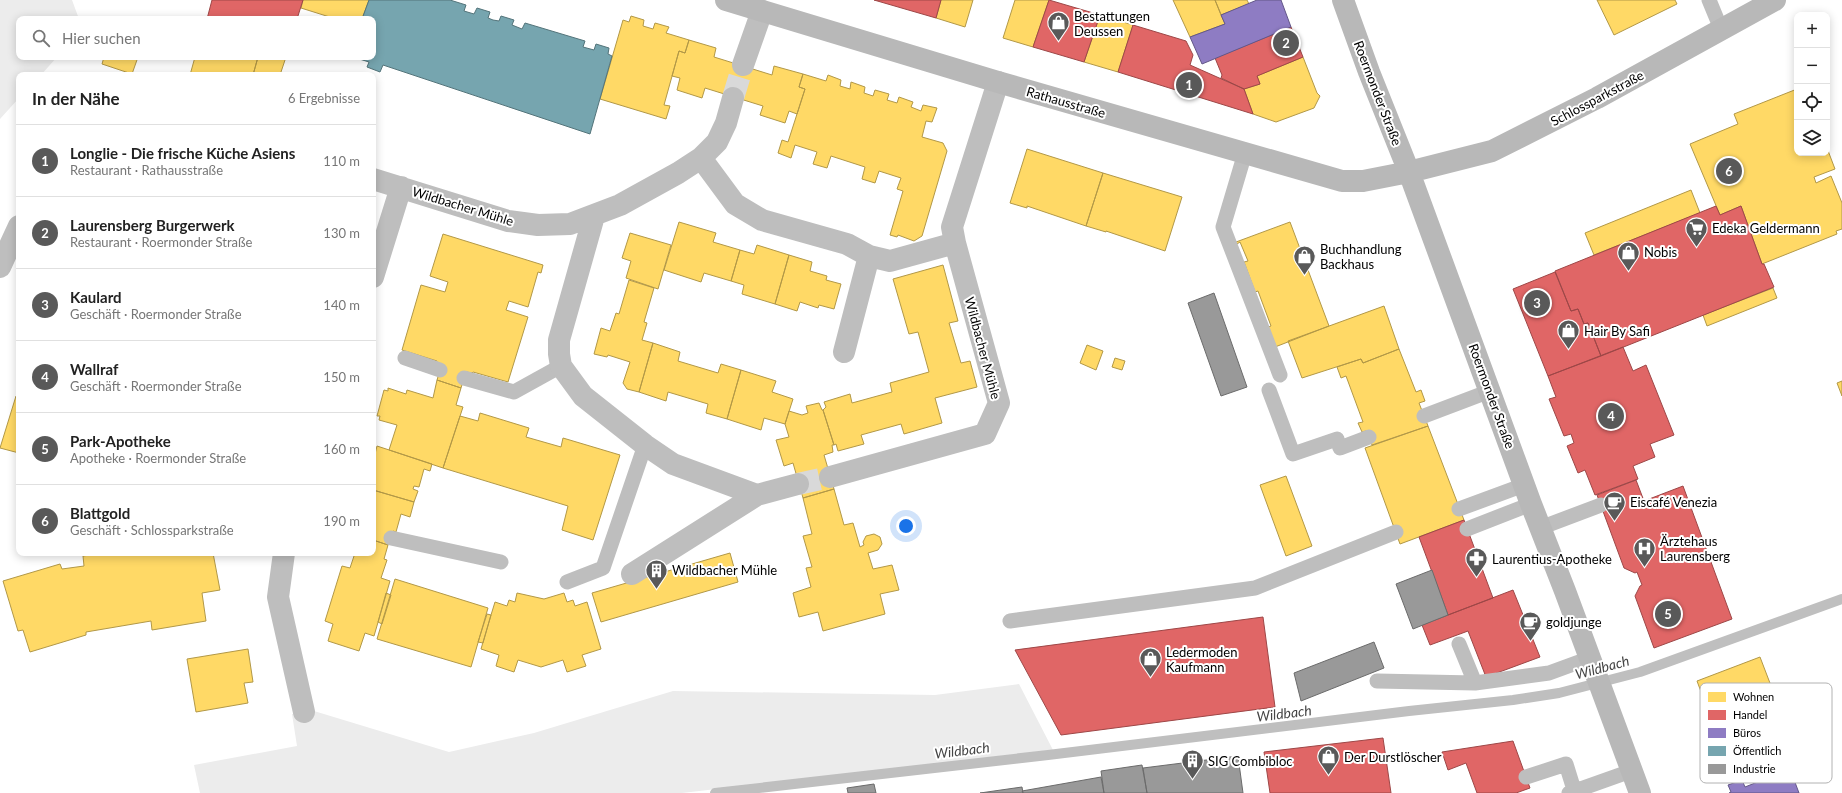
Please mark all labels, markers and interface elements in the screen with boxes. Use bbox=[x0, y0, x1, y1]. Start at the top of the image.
place label: Bestattungen Deussen bbox=[1074, 8, 1150, 39]
shop icon: Bestattungen Deussen bbox=[1045, 10, 1071, 43]
map controls bbox=[1794, 12, 1830, 156]
button: + bbox=[1794, 12, 1830, 48]
search box bbox=[16, 16, 376, 60]
icon: search bbox=[30, 27, 52, 49]
pin: 2 bbox=[1273, 28, 1299, 58]
text: Hier suchen bbox=[62, 29, 141, 47]
street label: Roermonder Straße bbox=[1351, 38, 1405, 148]
button: − bbox=[1794, 48, 1830, 84]
street label: Schlossparkstraße bbox=[1548, 67, 1646, 129]
pin: 1 bbox=[1176, 70, 1202, 100]
street label: Rathausstraße bbox=[1025, 83, 1107, 121]
button: locate bbox=[1794, 84, 1830, 120]
text: In der Nähe bbox=[32, 88, 120, 109]
text: 6 Ergebnisse bbox=[288, 90, 360, 106]
button: layers bbox=[1794, 120, 1830, 156]
text: Longlie - Die frische Küche Asiens bbox=[70, 144, 295, 162]
text: 1 bbox=[41, 153, 49, 169]
text: 110 m bbox=[323, 153, 360, 169]
pin: 6 bbox=[1716, 156, 1742, 186]
text: Restaurant · Rathausstraße bbox=[70, 162, 223, 178]
street label: Wildbacher Mühle bbox=[410, 183, 516, 229]
supermarket icon: Edeka Geldermann bbox=[1683, 215, 1709, 248]
text: Laurensberg Burgerwerk bbox=[70, 216, 235, 234]
place label: Edeka Geldermann bbox=[1712, 220, 1820, 236]
text: 2 bbox=[41, 225, 49, 241]
text: 130 m bbox=[323, 225, 360, 241]
text: Restaurant · Roermonder Straße bbox=[70, 234, 252, 250]
shop icon: Nobis bbox=[1616, 239, 1642, 272]
place label: Buchhandlung Backhaus bbox=[1320, 241, 1402, 272]
shop icon: Buchhandlung Backhaus bbox=[1291, 243, 1317, 276]
place label: Nobis bbox=[1644, 244, 1677, 260]
text: Kaulard bbox=[70, 288, 122, 306]
pin: 3 bbox=[1524, 288, 1550, 318]
street label: Wildbacher Mühle bbox=[962, 295, 1004, 401]
text: 3 bbox=[41, 297, 49, 313]
text: 140 m bbox=[323, 297, 360, 313]
text: Geschäft · Roermonder Straße bbox=[70, 306, 242, 322]
shop icon: Hair By Safi bbox=[1556, 318, 1582, 351]
place label: Hair By Safi bbox=[1584, 323, 1650, 339]
street label: Roermonder Straße bbox=[1466, 341, 1519, 451]
text: Wallraf bbox=[70, 360, 118, 378]
text: 4 bbox=[41, 369, 49, 385]
text: 150 m bbox=[323, 369, 360, 385]
text: Geschäft · Roermonder Straße bbox=[70, 378, 242, 394]
pin: 4 bbox=[1598, 401, 1624, 431]
text: Park-Apotheke bbox=[70, 432, 171, 450]
text: 5 bbox=[41, 441, 49, 457]
text: 160 m bbox=[323, 441, 360, 457]
text: Apotheke · Roermonder Straße bbox=[70, 450, 246, 466]
cafe icon: Eiscafé Venezia bbox=[1602, 489, 1628, 522]
place label: Eiscafé Venezia bbox=[1630, 494, 1717, 510]
text: Blattgold bbox=[70, 504, 130, 522]
text: 6 bbox=[41, 513, 49, 529]
text: 190 m bbox=[323, 513, 360, 529]
your location bbox=[896, 516, 916, 536]
text: Geschäft · Schlossparkstraße bbox=[70, 522, 234, 538]
place label: Ärztehaus Laurensberg bbox=[1660, 533, 1730, 564]
hospital icon: Ärztehaus Laurensberg bbox=[1631, 535, 1657, 568]
pharmacy icon: Laurentius-Apotheke bbox=[1464, 546, 1490, 579]
place label: Laurentius-Apotheke bbox=[1492, 551, 1612, 567]
building icon: Wildbacher Mühle bbox=[644, 557, 670, 590]
place label: Wildbacher Mühle bbox=[672, 562, 777, 578]
pin: 5 bbox=[1655, 599, 1681, 629]
cafe icon: goldjunge bbox=[1518, 609, 1544, 642]
place label: goldjunge bbox=[1546, 614, 1602, 630]
place label: Ledermoden Kaufmann bbox=[1166, 644, 1237, 675]
shop icon: Ledermoden Kaufmann bbox=[1138, 646, 1164, 679]
water label: Wildbach bbox=[1573, 652, 1631, 682]
legend bbox=[1700, 683, 1832, 783]
text: Wohnen bbox=[1733, 690, 1774, 703]
water label: Wildbach bbox=[1255, 701, 1313, 725]
text: Handel bbox=[1733, 708, 1767, 721]
text: Büros bbox=[1733, 726, 1761, 739]
water label: Wildbach bbox=[933, 738, 991, 762]
shop icon: Der Durstlöscher bbox=[1316, 744, 1342, 777]
text: Öffentlich bbox=[1733, 744, 1781, 757]
building icon: SIG Combibloc bbox=[1180, 748, 1206, 781]
place label: Der Durstlöscher bbox=[1344, 749, 1442, 765]
place label: SIG Combibloc bbox=[1208, 753, 1292, 769]
text: Industrie bbox=[1733, 762, 1776, 775]

